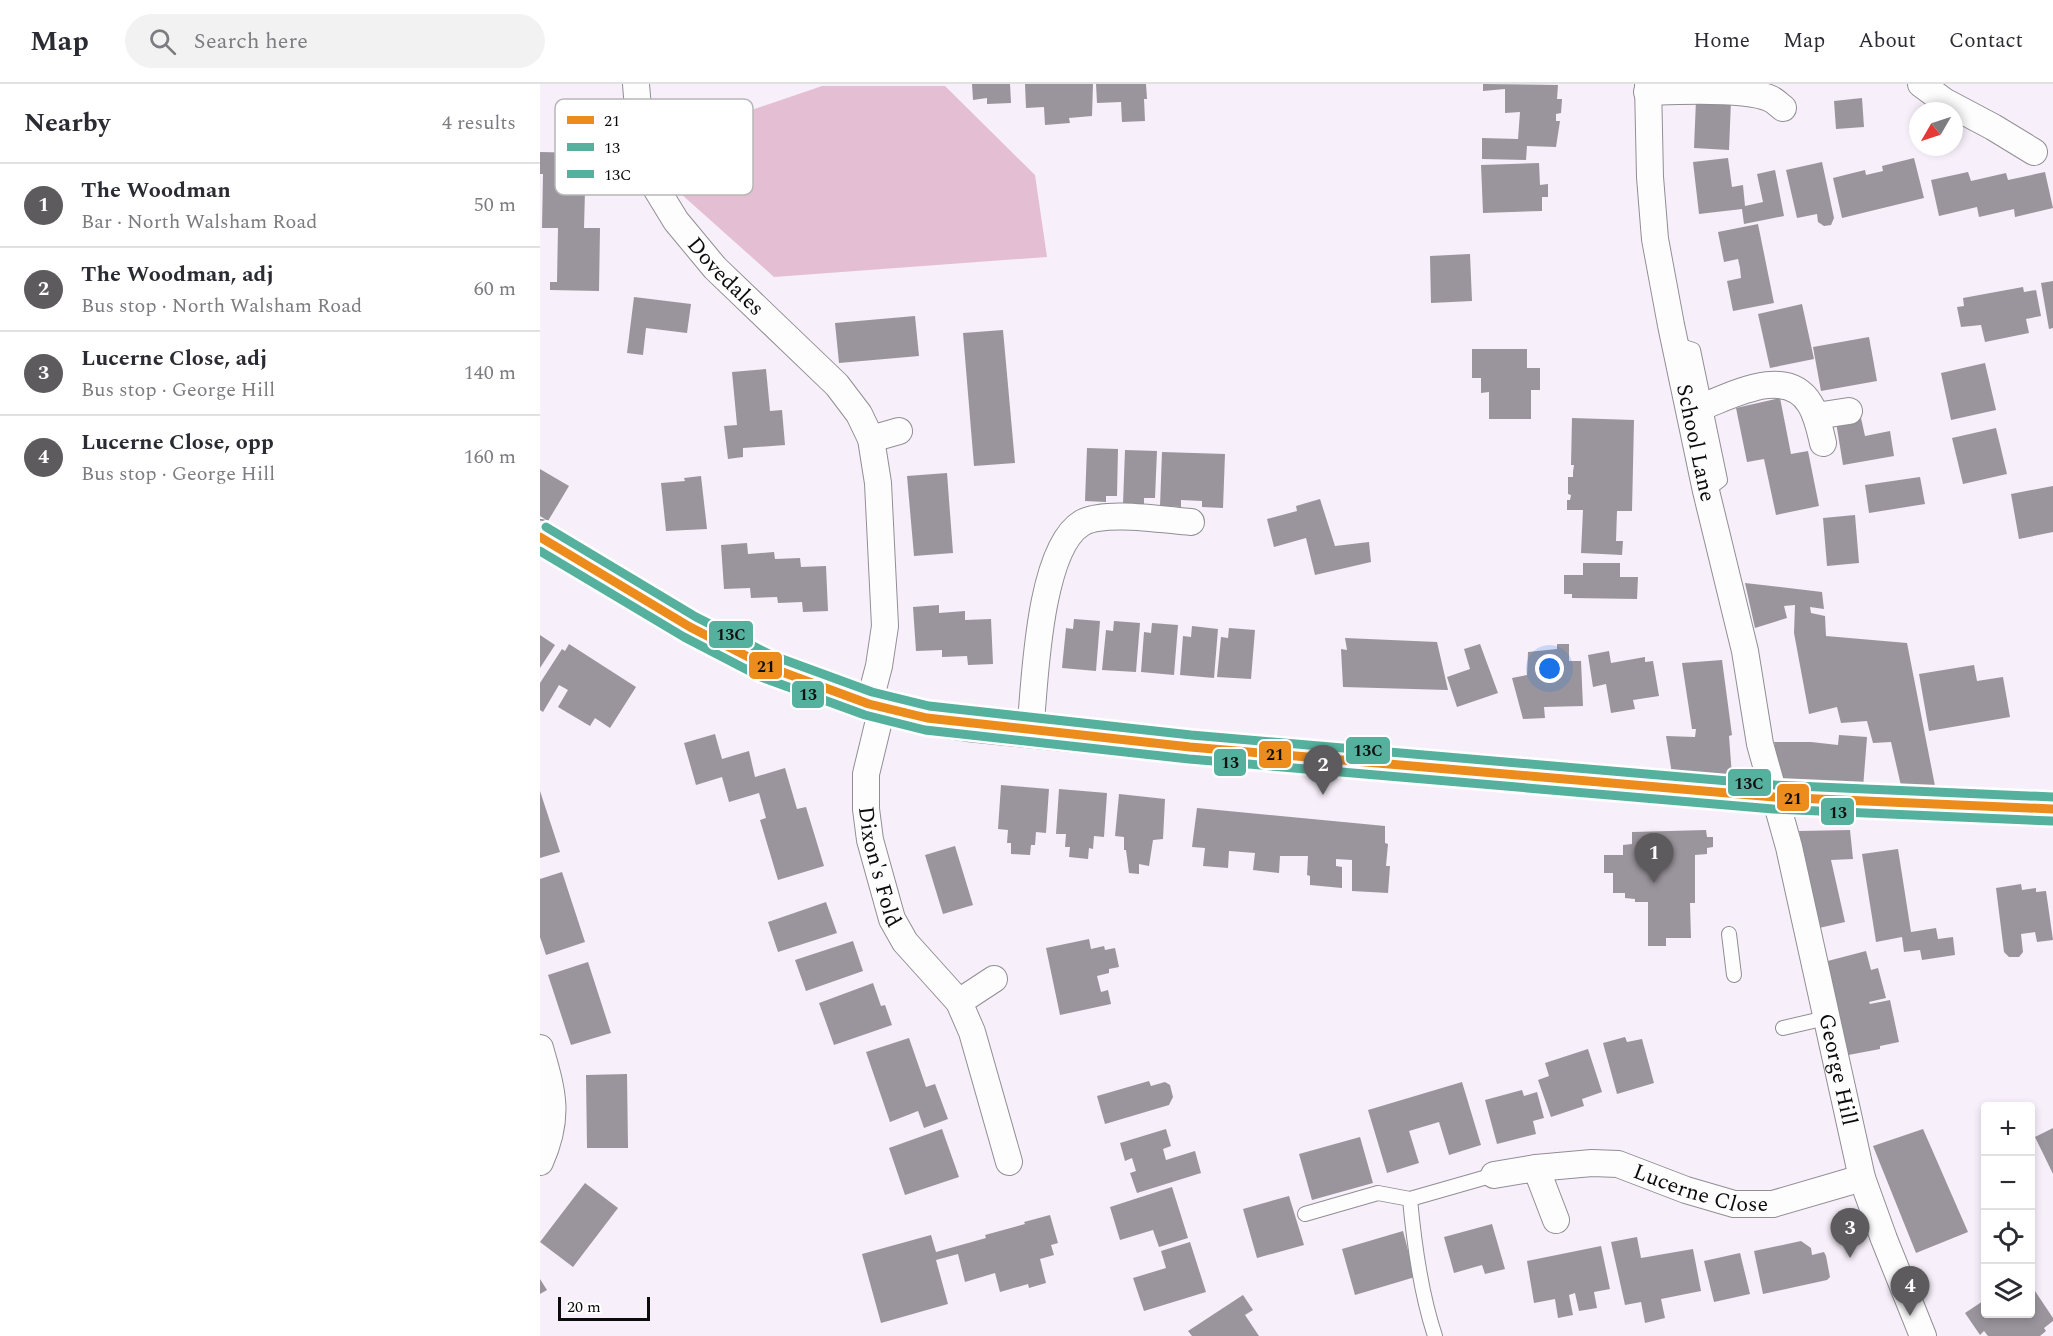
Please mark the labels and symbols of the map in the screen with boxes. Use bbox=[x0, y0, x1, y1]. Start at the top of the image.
legend bbox=[555, 99, 753, 195]
north arrow bbox=[1909, 102, 1963, 156]
text: 21 bbox=[604, 109, 620, 133]
text: 13 bbox=[604, 136, 620, 160]
text: 13C bbox=[604, 163, 632, 187]
street label: Dovedales bbox=[679, 229, 772, 324]
street label: School Lane bbox=[1667, 381, 1724, 505]
line badge: 13C bbox=[708, 620, 754, 649]
text: 13C bbox=[716, 623, 746, 647]
line badge: 21 bbox=[748, 651, 783, 680]
your location bbox=[1535, 654, 1564, 683]
text: 21 bbox=[757, 655, 775, 679]
line badge: 13 bbox=[791, 680, 825, 709]
text: 13 bbox=[799, 683, 817, 707]
line badge: 13C bbox=[1345, 736, 1391, 765]
text: 13C bbox=[1353, 739, 1383, 763]
line badge: 21 bbox=[1258, 740, 1292, 769]
text: 21 bbox=[1266, 743, 1284, 767]
pin: 2 bbox=[1304, 746, 1342, 795]
line badge: 13 bbox=[1213, 748, 1247, 777]
text: 13 bbox=[1221, 751, 1239, 775]
line badge: 13C bbox=[1727, 768, 1772, 797]
text: 13C bbox=[1734, 772, 1764, 796]
line badge: 21 bbox=[1776, 783, 1810, 812]
text: 21 bbox=[1784, 787, 1802, 811]
line badge: 13 bbox=[1820, 797, 1855, 826]
text: 13 bbox=[1829, 801, 1847, 825]
street label: Dixon's Fold bbox=[849, 804, 910, 934]
pin: 1 bbox=[1634, 834, 1674, 883]
street label: George Hill bbox=[1810, 1010, 1866, 1129]
street label: Lucerne Close bbox=[1628, 1155, 1768, 1221]
pin: 3 bbox=[1830, 1208, 1870, 1258]
pin: 4 bbox=[1890, 1266, 1930, 1316]
scale bar bbox=[558, 1294, 650, 1322]

